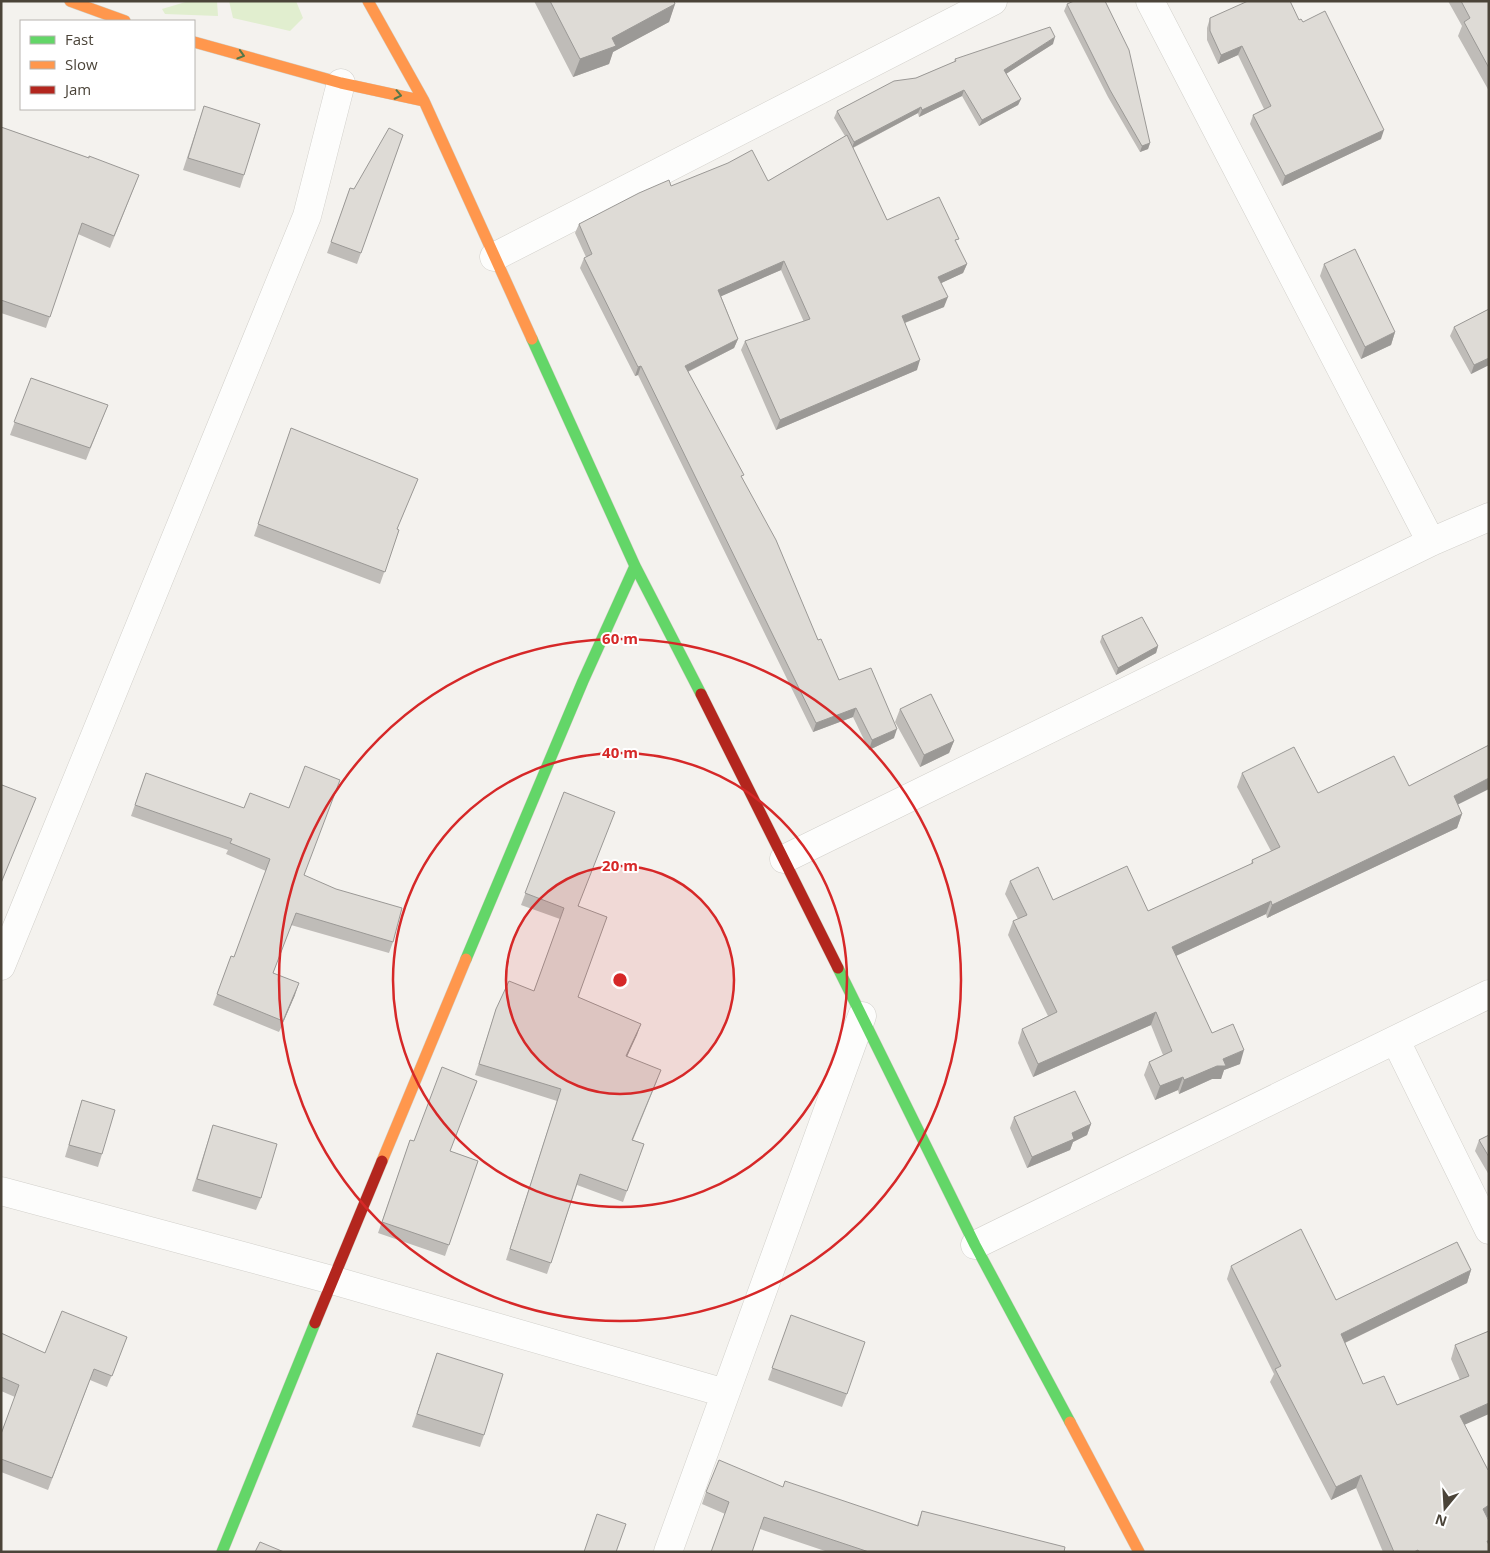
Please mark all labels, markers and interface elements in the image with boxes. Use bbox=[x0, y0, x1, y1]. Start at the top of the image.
legend bbox=[20, 20, 195, 110]
text: Fast bbox=[65, 29, 94, 49]
one-way arrow bbox=[236, 49, 245, 60]
text: Slow bbox=[65, 54, 98, 74]
text: Jam bbox=[63, 79, 91, 99]
one-way arrow bbox=[394, 90, 402, 100]
text: 60 m bbox=[602, 628, 638, 648]
text: 40 m bbox=[602, 742, 638, 762]
text: 20 m bbox=[602, 855, 638, 875]
centre of rings bbox=[611, 971, 629, 989]
north arrow bbox=[1420, 1483, 1470, 1533]
text: N bbox=[1432, 1510, 1449, 1532]

